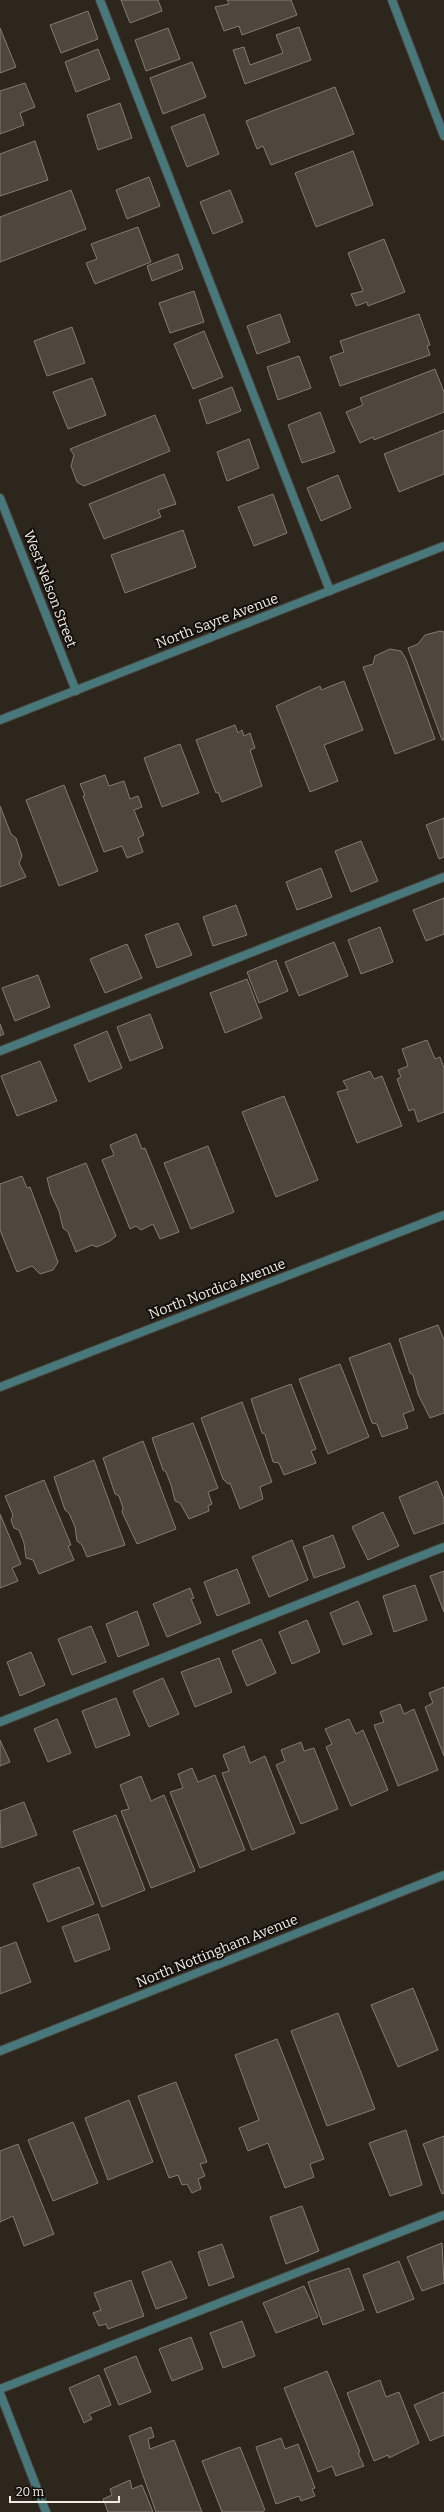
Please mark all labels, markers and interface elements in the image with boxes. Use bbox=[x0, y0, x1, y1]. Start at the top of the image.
street label: West Nelson Street bbox=[20, 528, 80, 650]
street label: North Sayre Avenue bbox=[153, 590, 281, 652]
street label: North Nordica Avenue bbox=[146, 1255, 288, 1323]
street label: North Nottingham Avenue bbox=[134, 1911, 300, 1991]
scale bar bbox=[10, 2478, 119, 2504]
text: 20 m bbox=[16, 2485, 45, 2499]

